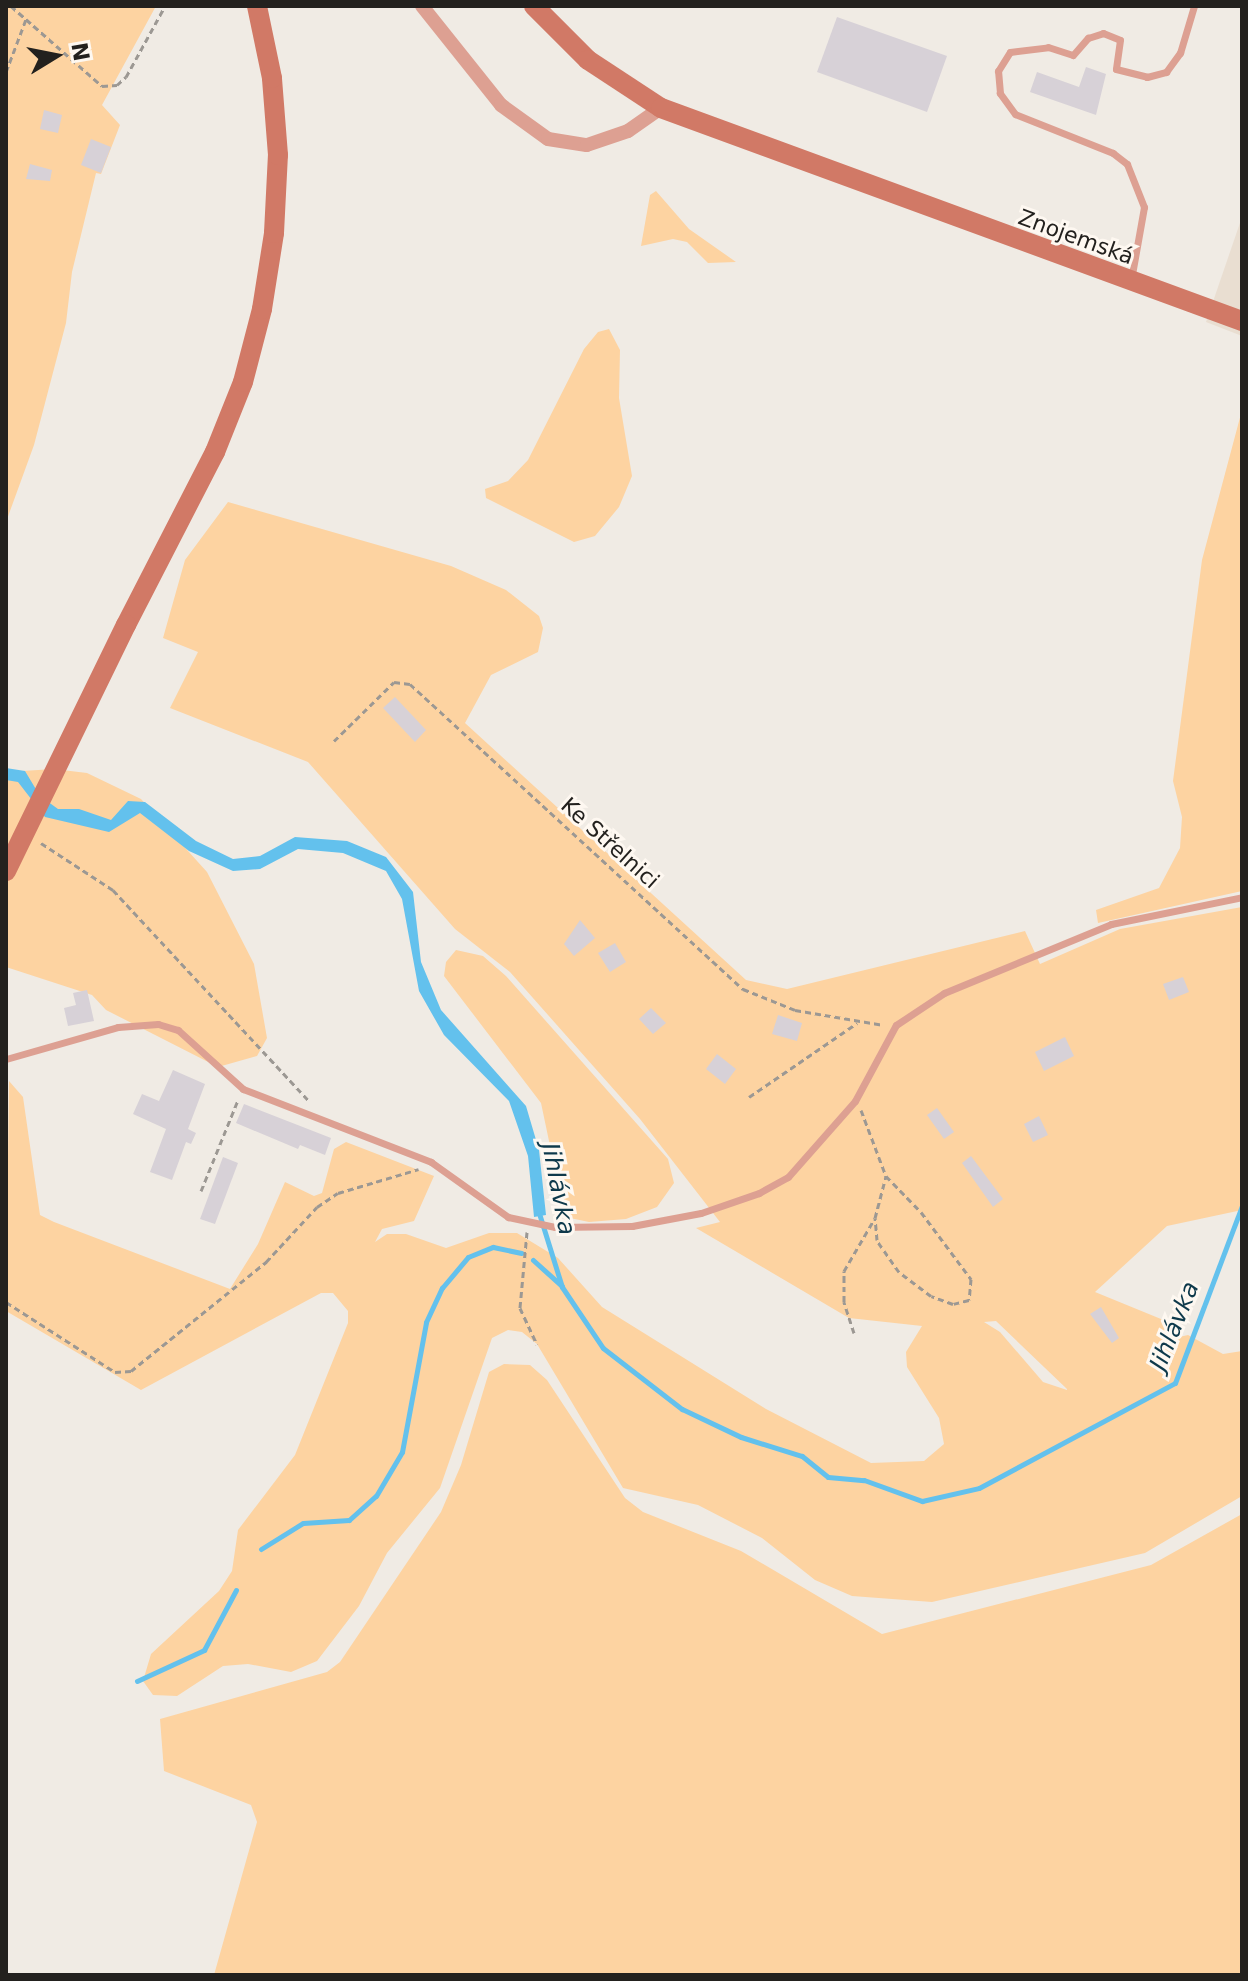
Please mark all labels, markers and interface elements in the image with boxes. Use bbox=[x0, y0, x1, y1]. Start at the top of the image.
north arrow bbox=[16, 16, 96, 96]
text: N bbox=[66, 40, 94, 63]
street label: Znojemská bbox=[1015, 204, 1137, 270]
street label: Ke Střelnici bbox=[555, 792, 665, 894]
water label: Jihlávka bbox=[535, 1141, 581, 1237]
water label: Jihlávka bbox=[1144, 1277, 1206, 1375]

